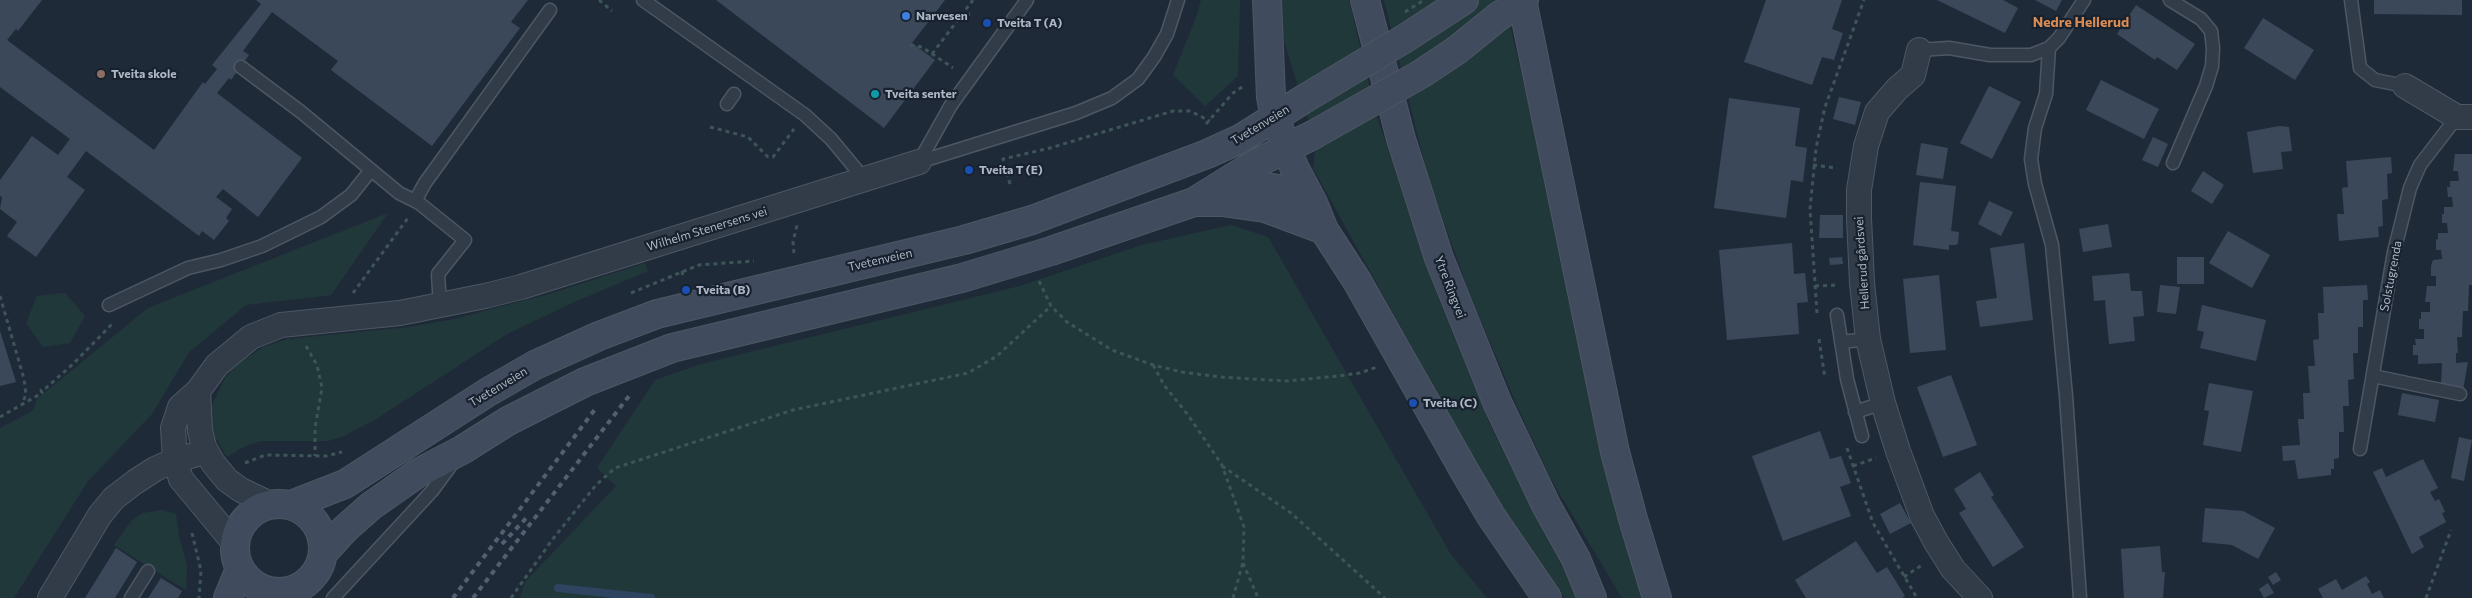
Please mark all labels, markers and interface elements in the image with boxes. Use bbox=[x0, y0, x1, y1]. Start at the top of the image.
place label: Narvesen bbox=[916, 9, 968, 23]
marker: Narvesen bbox=[900, 10, 912, 22]
district label: Nedre Hellerud bbox=[2033, 14, 2129, 30]
place label: Tveita T (A) bbox=[997, 16, 1062, 30]
marker: Tveita T (A) bbox=[981, 17, 993, 29]
place label: Tveita skole bbox=[111, 67, 177, 81]
marker: Tveita skole bbox=[95, 68, 107, 80]
place label: Tveita senter bbox=[885, 87, 957, 101]
marker: Tveita senter bbox=[869, 88, 881, 100]
street label: Tvetenveien bbox=[1228, 102, 1292, 148]
place label: Tveita T (E) bbox=[979, 163, 1043, 177]
marker: Tveita T (E) bbox=[963, 164, 975, 176]
street label: Wilhelm Stenersens vei bbox=[645, 204, 769, 254]
street label: Hellerud gårdsvei bbox=[1852, 216, 1872, 310]
street label: Solstugrenda bbox=[2377, 239, 2405, 313]
street label: Tvetenveien bbox=[846, 246, 914, 274]
street label: Ytre Ringvei bbox=[1432, 254, 1468, 320]
place label: Tveita (B) bbox=[696, 283, 750, 297]
marker: Tveita (B) bbox=[680, 284, 692, 296]
street label: Tvetenveien bbox=[466, 364, 530, 410]
place label: Tveita (C) bbox=[1423, 396, 1477, 410]
marker: Tveita (C) bbox=[1407, 397, 1419, 409]

